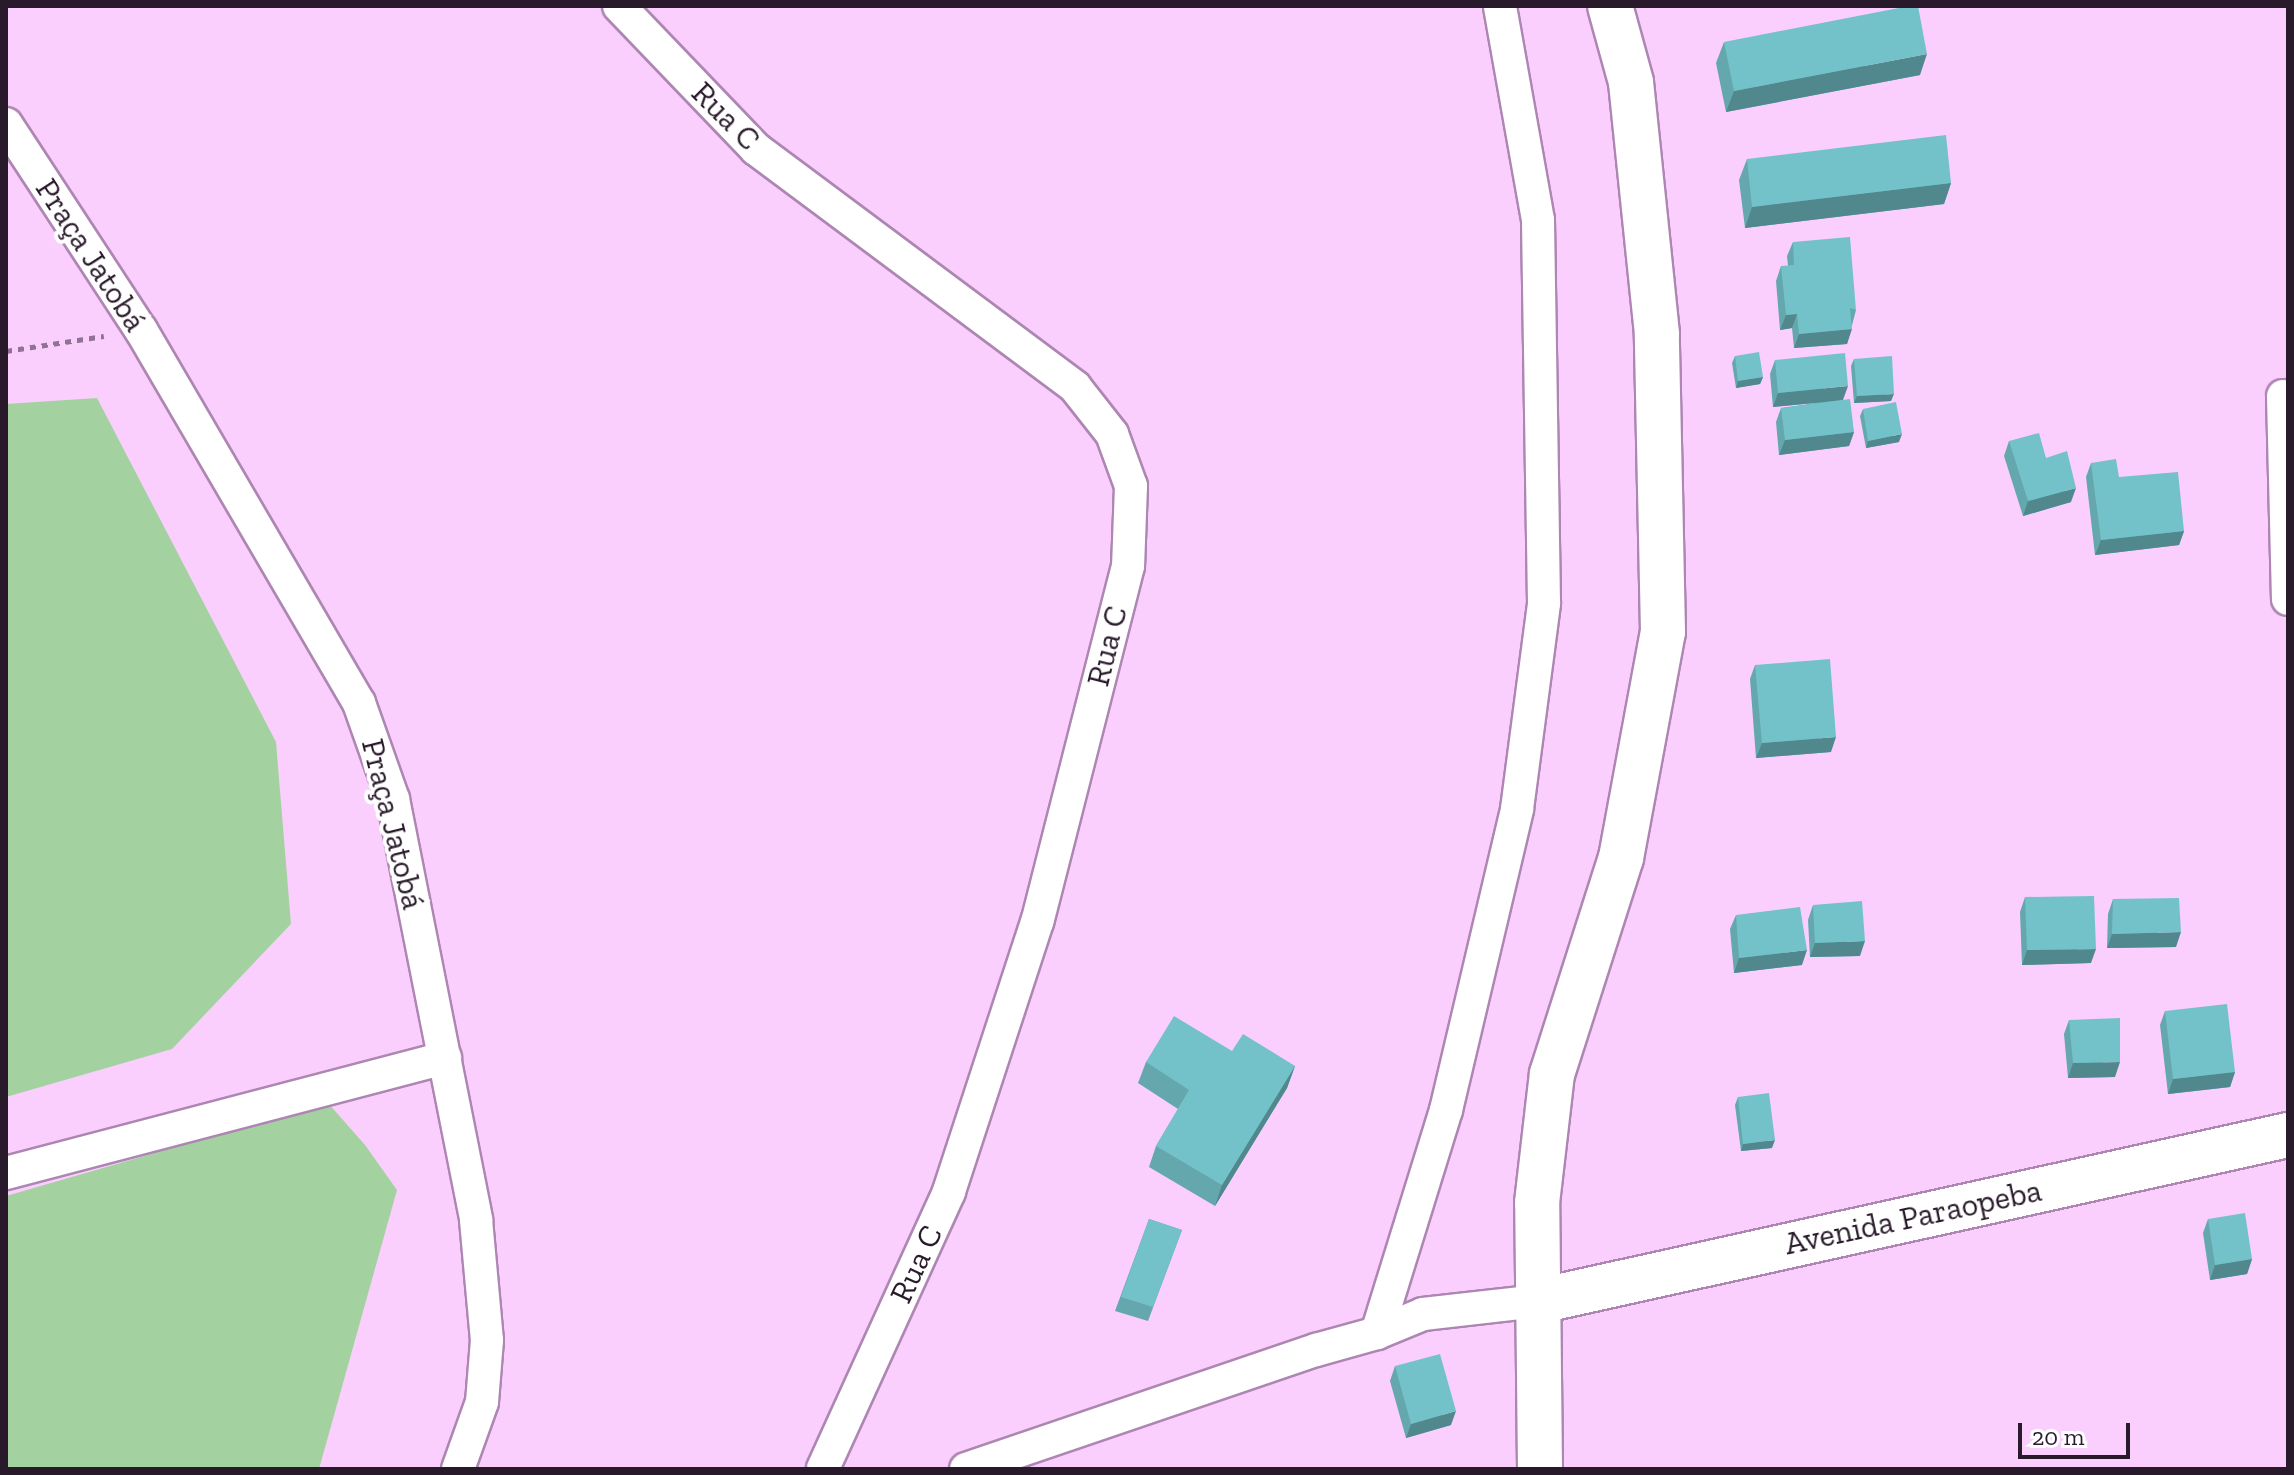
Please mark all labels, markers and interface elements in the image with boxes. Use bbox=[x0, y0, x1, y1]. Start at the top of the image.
street label: Rua C bbox=[684, 74, 768, 158]
street label: Praça Jatobá bbox=[27, 171, 155, 339]
street label: Rua C bbox=[1079, 602, 1135, 690]
street label: Praça Jatobá bbox=[353, 735, 433, 913]
street label: Avenida Paraopeba bbox=[1781, 1171, 2045, 1263]
street label: Rua C bbox=[881, 1219, 951, 1309]
scale bar bbox=[2022, 1407, 2134, 1457]
text: 20 m bbox=[2032, 1422, 2084, 1451]

